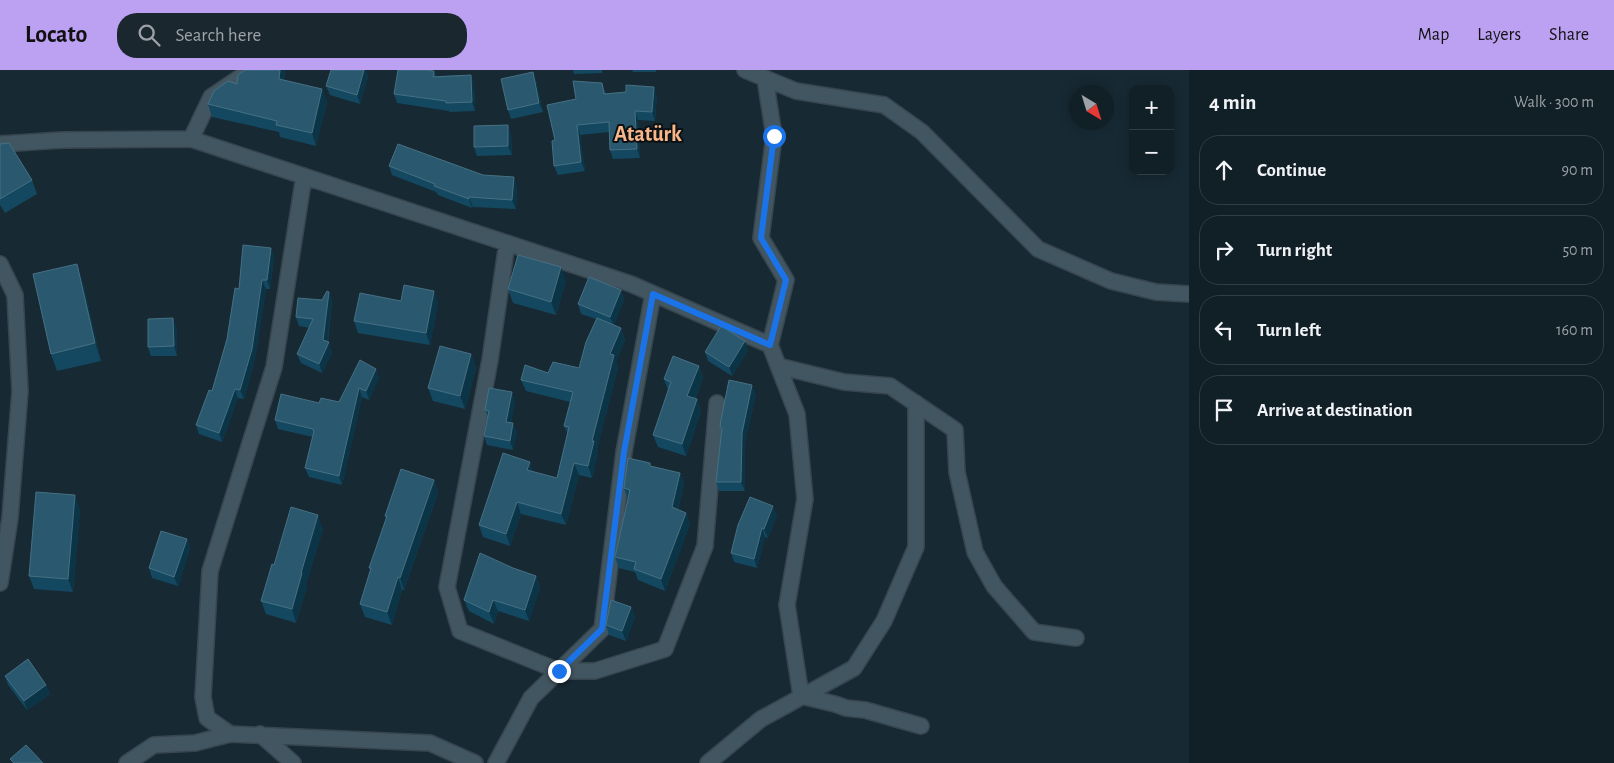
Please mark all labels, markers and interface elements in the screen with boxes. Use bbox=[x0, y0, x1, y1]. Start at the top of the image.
search box bbox=[117, 13, 467, 58]
icon: search bbox=[135, 21, 163, 49]
text: Locato bbox=[25, 23, 87, 47]
text: Search here bbox=[175, 26, 261, 45]
text: Map bbox=[1418, 26, 1449, 44]
text: Layers bbox=[1477, 26, 1521, 44]
text: Share bbox=[1549, 26, 1589, 44]
north arrow bbox=[1069, 85, 1114, 130]
map controls bbox=[1129, 85, 1174, 175]
button: + bbox=[1129, 85, 1174, 130]
text: 4 min bbox=[1209, 92, 1256, 113]
text: Walk · 300 m bbox=[1514, 94, 1594, 110]
district label: Atatürk bbox=[614, 123, 682, 145]
route start bbox=[763, 125, 786, 148]
button: − bbox=[1129, 130, 1174, 175]
icon: ahead bbox=[1210, 156, 1238, 184]
text: Continue bbox=[1257, 161, 1326, 180]
text: 90 m bbox=[1562, 162, 1593, 178]
icon: right bbox=[1210, 236, 1238, 264]
text: Turn right bbox=[1257, 241, 1332, 260]
text: 50 m bbox=[1562, 242, 1593, 258]
icon: left bbox=[1210, 316, 1238, 344]
text: Turn left bbox=[1257, 321, 1321, 340]
text: 160 m bbox=[1556, 322, 1593, 338]
icon: arrive bbox=[1210, 396, 1238, 424]
text: Arrive at destination bbox=[1257, 401, 1413, 420]
route end bbox=[548, 660, 571, 683]

